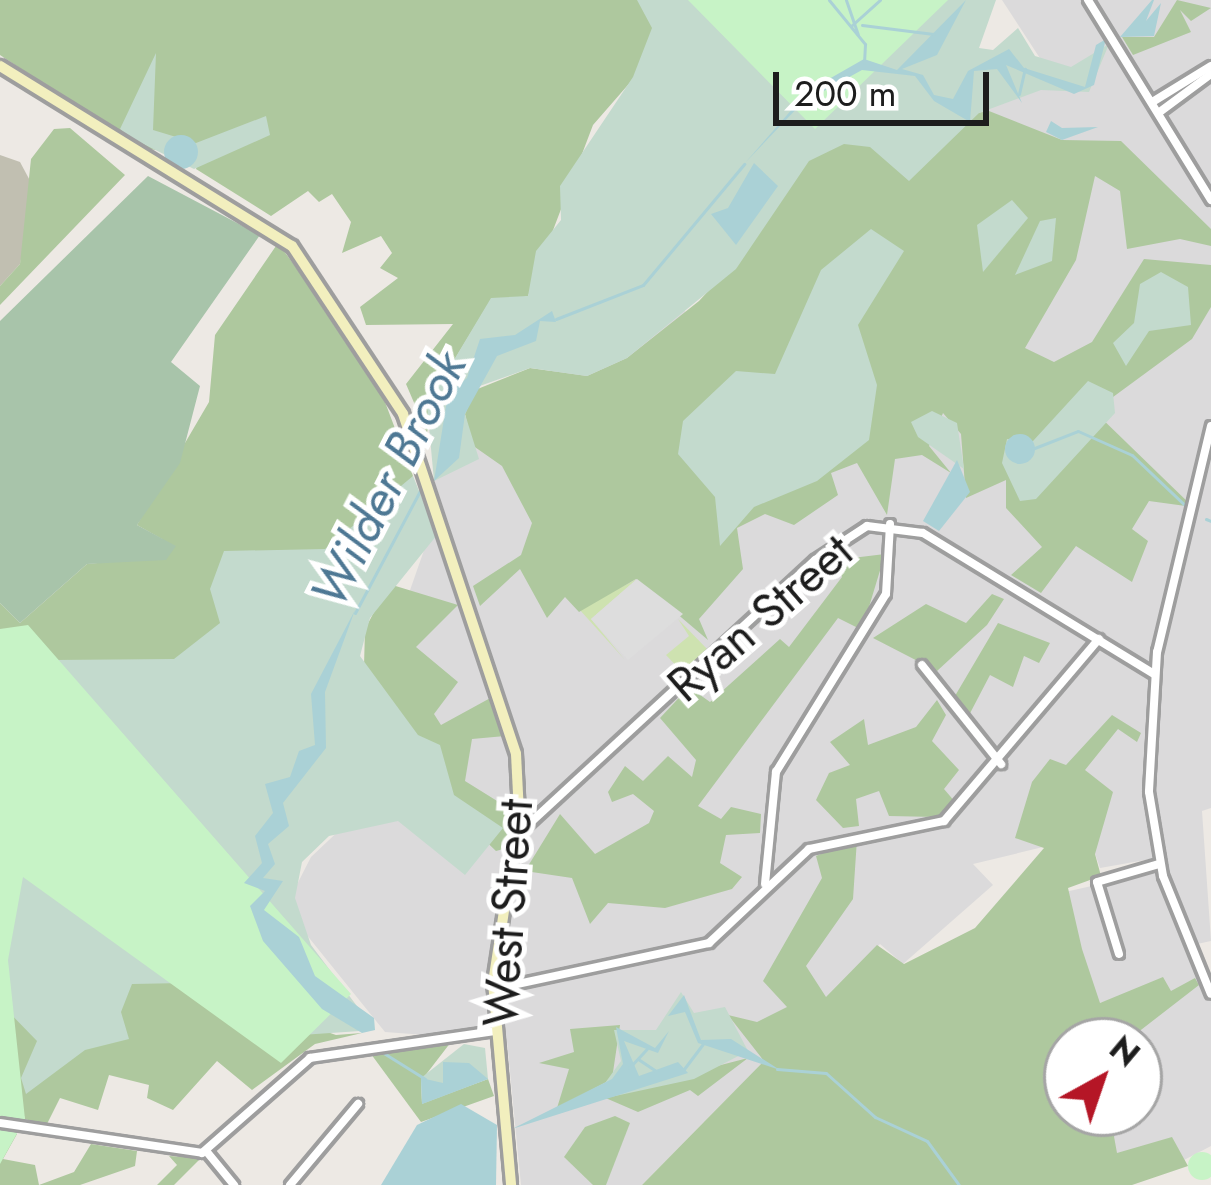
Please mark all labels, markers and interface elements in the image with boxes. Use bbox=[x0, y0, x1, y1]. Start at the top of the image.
scale bar bbox=[779, 48, 995, 122]
text: 200 m bbox=[794, 67, 897, 119]
water label: Wilder Brook bbox=[297, 341, 479, 617]
street label: Ryan Street bbox=[656, 522, 864, 714]
street label: West Street bbox=[471, 797, 545, 1029]
north arrow bbox=[1043, 1017, 1163, 1137]
text: N bbox=[1099, 1025, 1150, 1078]

